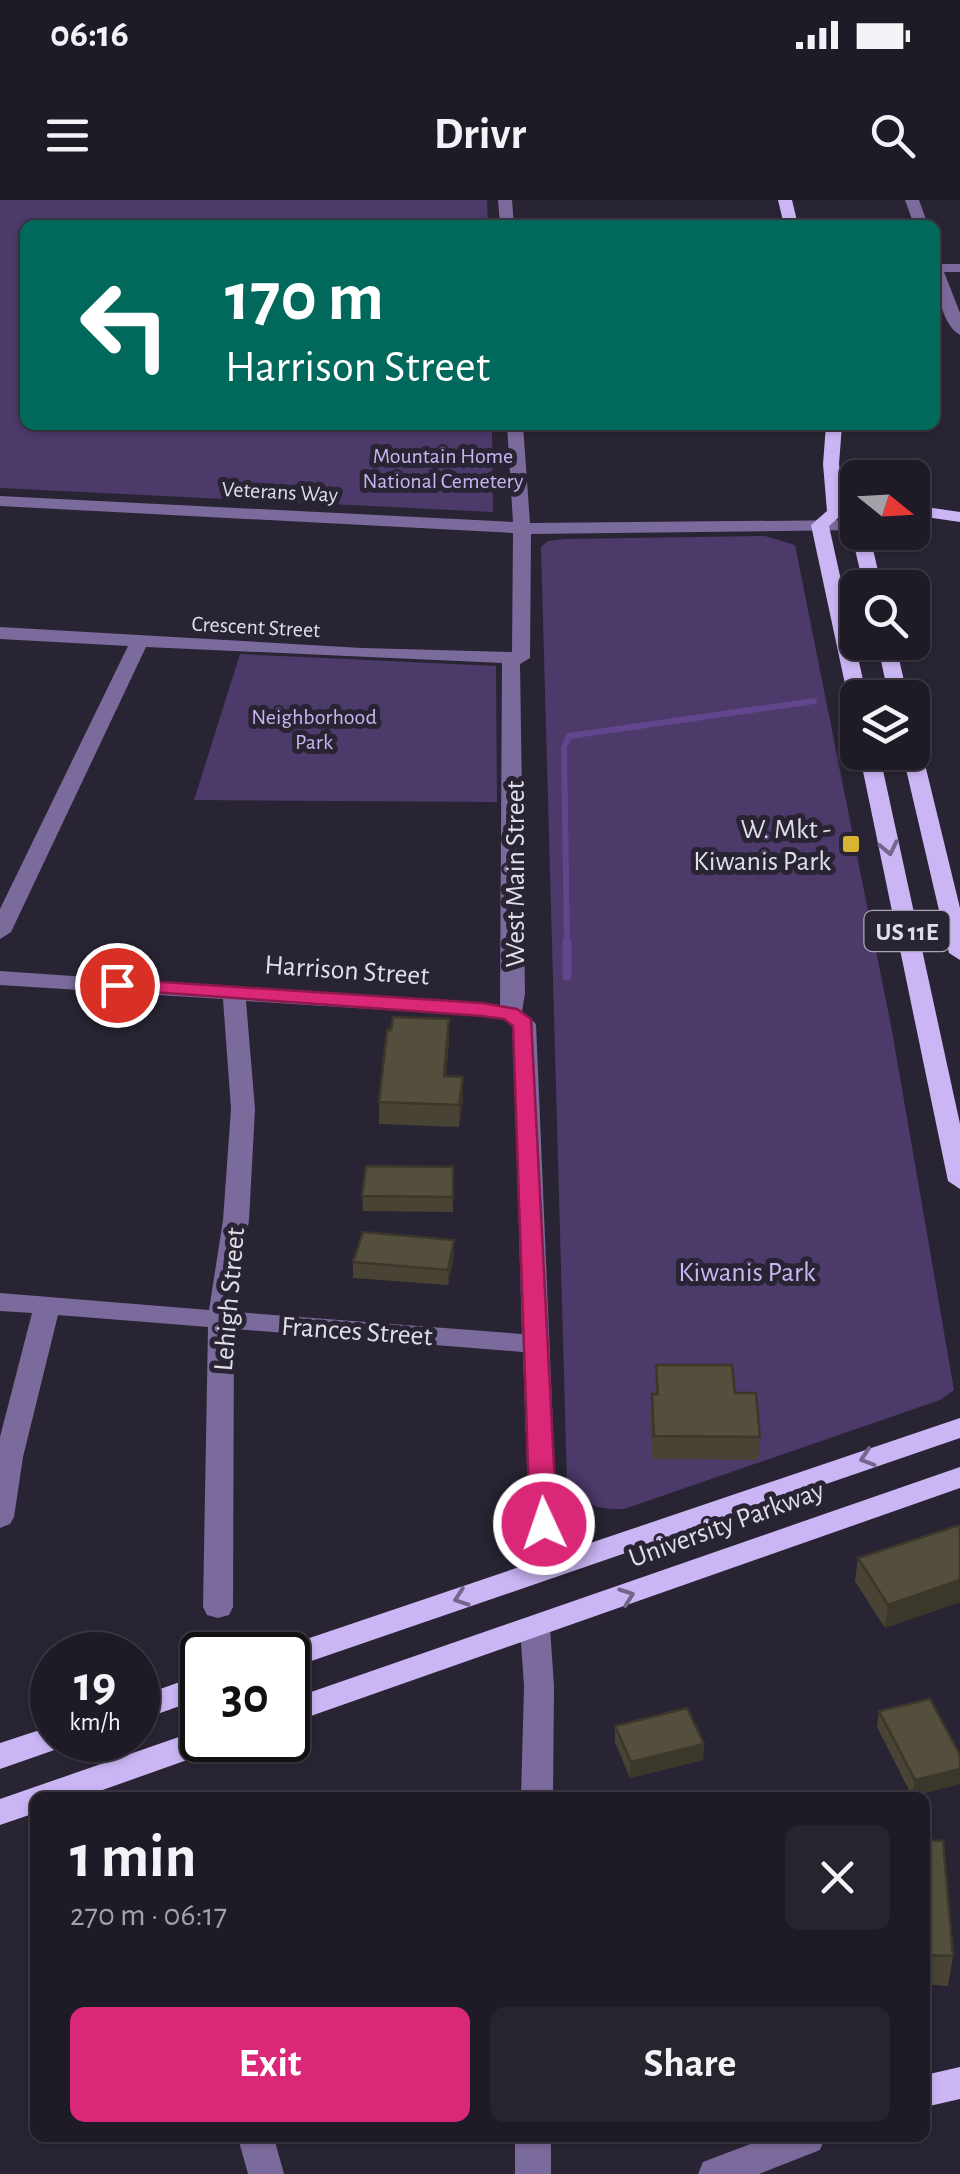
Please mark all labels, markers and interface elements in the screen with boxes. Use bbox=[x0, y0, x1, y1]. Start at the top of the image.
text: 06:16 bbox=[50, 16, 129, 54]
icon: menu bbox=[40, 108, 95, 163]
icon: search bbox=[865, 108, 920, 163]
text: Drivr bbox=[434, 112, 526, 157]
icon: left bbox=[60, 260, 190, 390]
text: 170 m bbox=[225, 263, 384, 333]
text: Harrison Street bbox=[225, 345, 490, 390]
park label: Mountain Home National Cemetery bbox=[363, 445, 524, 492]
north arrow bbox=[840, 460, 930, 550]
map controls bbox=[840, 460, 930, 770]
street label: Veterans Way bbox=[221, 478, 339, 506]
button: search bbox=[840, 570, 930, 660]
street label: Crescent Street bbox=[191, 613, 321, 641]
button: layers bbox=[840, 680, 930, 770]
park label: Neighborhood Park bbox=[251, 706, 377, 753]
street label: West Main Street bbox=[502, 780, 530, 968]
place label: W. Mkt - Kiwanis Park bbox=[693, 816, 831, 876]
marker: W. Mkt - Kiwanis Park bbox=[840, 833, 862, 855]
one-way arrow bbox=[877, 839, 898, 856]
road number: US 11E bbox=[864, 911, 950, 951]
pin bbox=[75, 943, 160, 1028]
street label: Harrison Street bbox=[264, 951, 430, 991]
icon: arrive bbox=[90, 958, 145, 1013]
street label: Lehigh Street bbox=[210, 1226, 250, 1372]
park label: Kiwanis Park bbox=[678, 1259, 816, 1287]
street label: Frances Street bbox=[280, 1313, 433, 1351]
one-way arrow bbox=[860, 1446, 877, 1466]
position arrow bbox=[492, 1472, 596, 1576]
street label: University Parkway bbox=[625, 1477, 828, 1573]
one-way arrow bbox=[453, 1586, 470, 1606]
one-way arrow bbox=[617, 1587, 634, 1607]
speed limit sign: 30 bbox=[180, 1632, 310, 1762]
text: 19 bbox=[74, 1660, 116, 1710]
text: km/h bbox=[69, 1710, 121, 1735]
button: close bbox=[785, 1825, 890, 1930]
text: 1 min bbox=[70, 1828, 196, 1888]
text: 270 m · 06:17 bbox=[70, 1899, 227, 1931]
button: Exit bbox=[70, 2007, 470, 2122]
button: Share bbox=[490, 2007, 890, 2122]

